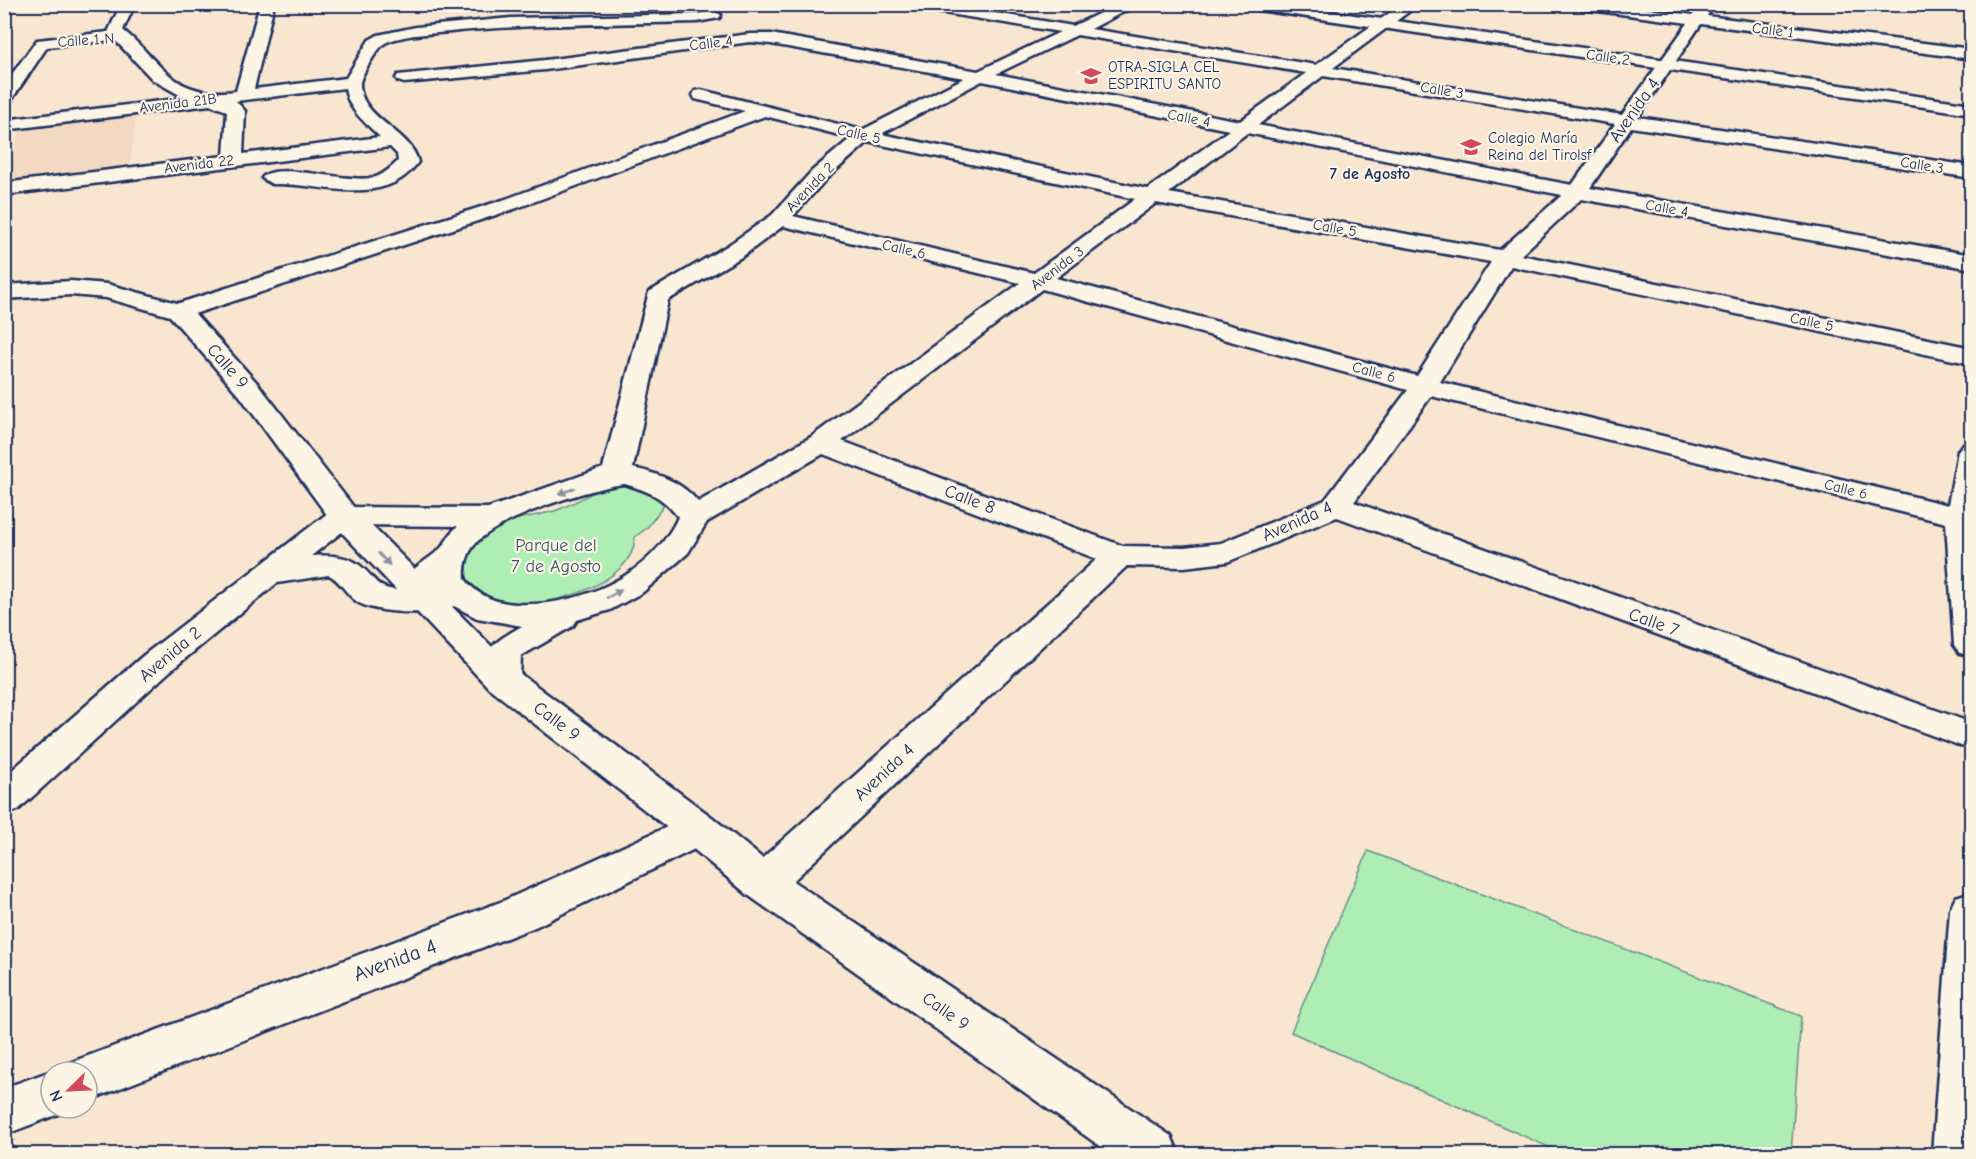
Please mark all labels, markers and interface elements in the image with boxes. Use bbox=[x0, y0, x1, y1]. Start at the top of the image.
street label: Calle 1 bbox=[1751, 19, 1795, 41]
street label: Calle 1 N bbox=[57, 29, 115, 51]
street label: Calle 4 bbox=[688, 31, 734, 55]
street label: Calle 2 bbox=[1585, 45, 1631, 69]
place label: OTRA-SIGLA CEL ESPIRITU SANTO bbox=[1108, 58, 1221, 93]
school or university icon: OTRA-SIGLA CEL ESPIRITU SANTO bbox=[1079, 64, 1103, 88]
street label: Avenida 4 bbox=[1605, 74, 1664, 147]
street label: Calle 3 bbox=[1419, 78, 1465, 102]
street label: Avenida 21B bbox=[138, 89, 218, 117]
street label: Calle 4 bbox=[1166, 105, 1212, 131]
street label: Calle 5 bbox=[835, 120, 883, 148]
place label: Colegio María Reina del Tirolsf bbox=[1488, 129, 1592, 164]
school or university icon: Colegio María Reina del Tirolsf bbox=[1459, 135, 1483, 159]
street label: Avenida 22 bbox=[163, 151, 235, 177]
street label: Calle 3 bbox=[1899, 153, 1945, 177]
street label: Avenida 2 bbox=[782, 158, 838, 216]
district label: 7 de Agosto bbox=[1330, 165, 1410, 183]
street label: Calle 4 bbox=[1644, 195, 1690, 221]
street label: Calle 5 bbox=[1312, 215, 1358, 241]
street label: Calle 6 bbox=[880, 235, 928, 263]
street label: Avenida 3 bbox=[1027, 242, 1087, 294]
street label: Calle 5 bbox=[1789, 309, 1835, 335]
street label: Calle 9 bbox=[202, 340, 253, 393]
street label: Calle 6 bbox=[1350, 358, 1398, 386]
street label: Calle 6 bbox=[1822, 475, 1870, 503]
street label: Calle 8 bbox=[942, 480, 998, 519]
one-way arrow bbox=[558, 486, 576, 496]
street label: Avenida 4 bbox=[1259, 497, 1335, 546]
park label: Parque del 7 de Agosto bbox=[511, 535, 601, 577]
one-way arrow bbox=[377, 551, 391, 566]
one-way arrow bbox=[606, 589, 623, 599]
street label: Calle 7 bbox=[1626, 604, 1682, 641]
street label: Avenida 2 bbox=[135, 622, 206, 687]
street label: Calle 9 bbox=[529, 697, 584, 746]
street label: Avenida 4 bbox=[850, 739, 919, 805]
street label: Avenida 4 bbox=[350, 934, 440, 986]
street label: Calle 9 bbox=[918, 988, 973, 1035]
north arrow bbox=[39, 1060, 99, 1120]
text: N bbox=[46, 1087, 67, 1104]

